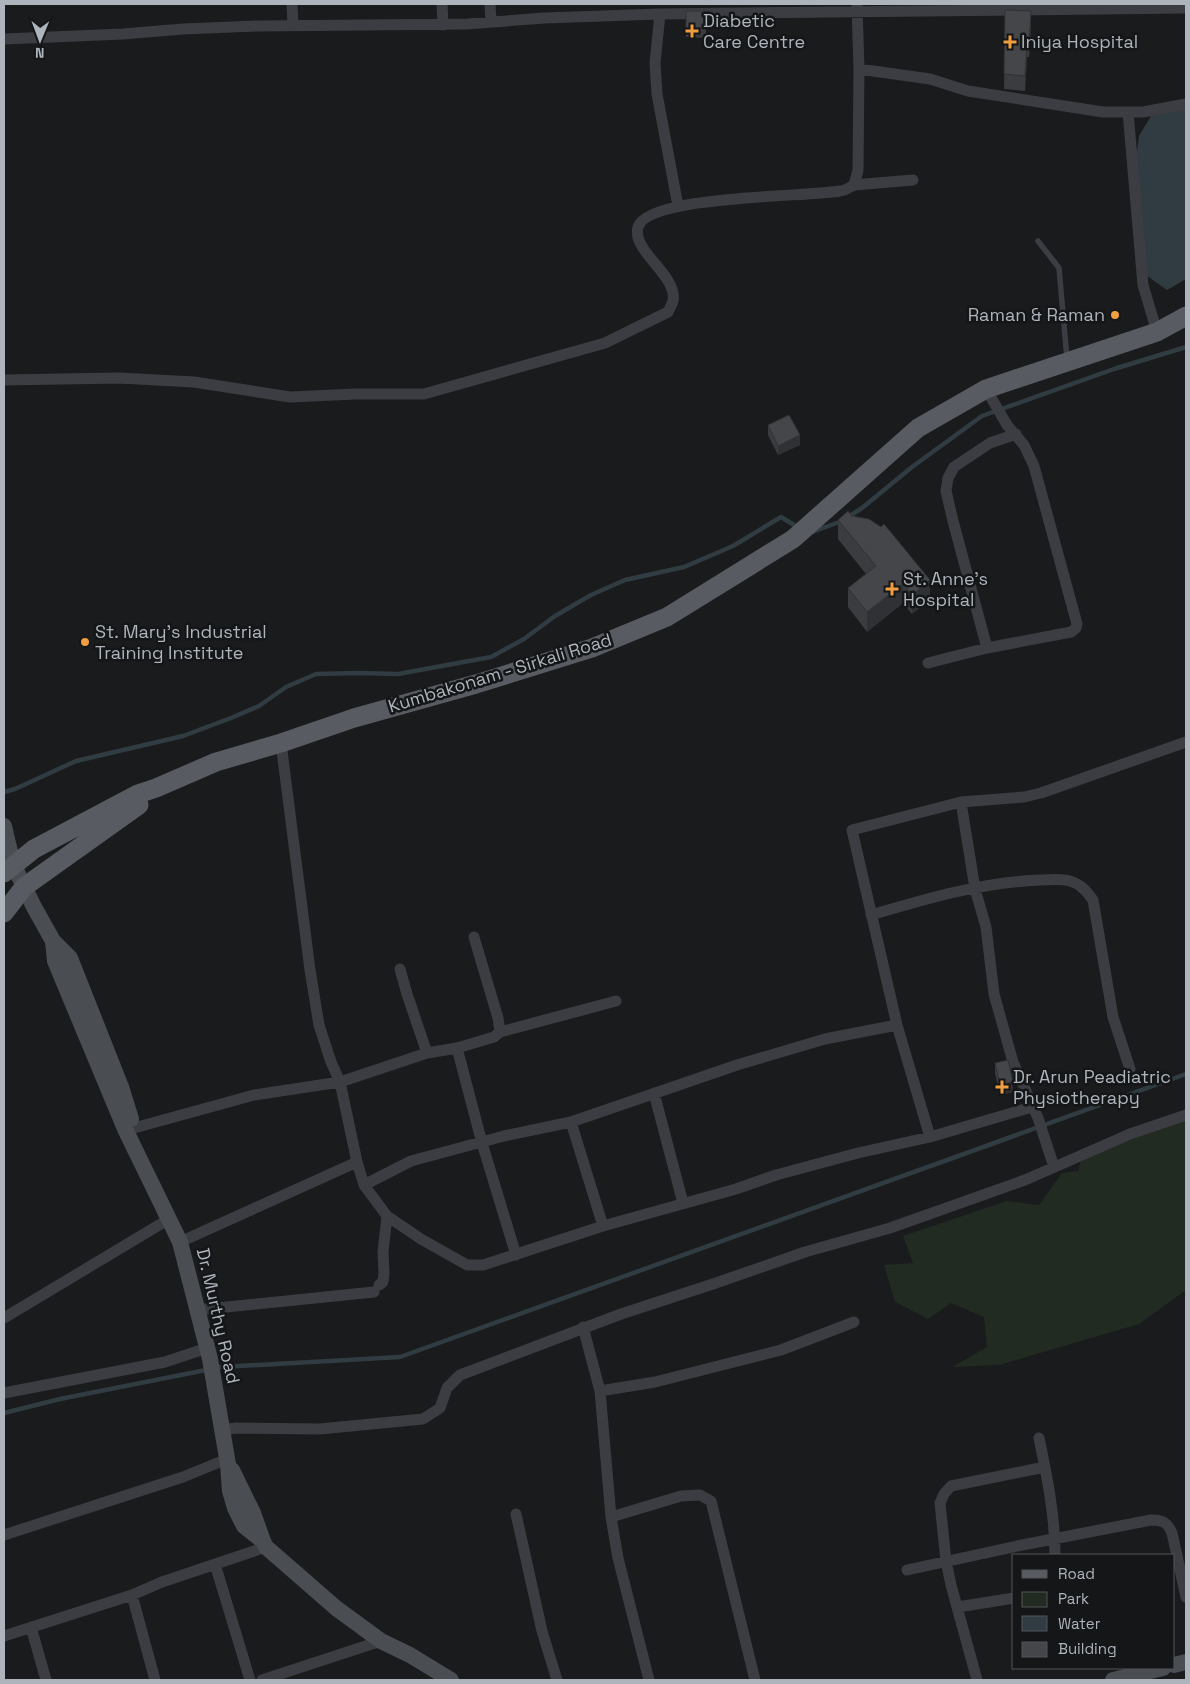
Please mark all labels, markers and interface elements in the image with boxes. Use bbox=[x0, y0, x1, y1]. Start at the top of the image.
place label: Diabetic Care Centre bbox=[703, 9, 805, 53]
north arrow bbox=[15, 15, 65, 65]
marker: Diabetic Care Centre bbox=[685, 24, 699, 38]
place label: Iniya Hospital bbox=[1021, 30, 1138, 53]
marker: Iniya Hospital bbox=[1003, 35, 1017, 49]
text: N bbox=[35, 44, 45, 62]
place label: Raman & Raman bbox=[968, 303, 1105, 326]
marker: Raman & Raman bbox=[1109, 309, 1121, 321]
place label: St. Anne's Hospital bbox=[903, 567, 988, 611]
marker: St. Anne's Hospital bbox=[885, 582, 899, 596]
place label: St. Mary's Industrial Training Institute bbox=[95, 620, 267, 664]
street label: Kumbakonam - Sirkali Road bbox=[385, 628, 614, 718]
marker: St. Mary's Industrial Training Institute bbox=[79, 636, 91, 648]
place label: Dr. Arun Peadiatric Physiotherapy bbox=[1013, 1065, 1171, 1109]
marker: Dr. Arun Peadiatric Physiotherapy bbox=[995, 1080, 1009, 1094]
street label: Dr. Murthy Road bbox=[192, 1246, 245, 1386]
legend bbox=[1012, 1554, 1175, 1669]
text: Road bbox=[1058, 1564, 1095, 1583]
text: Park bbox=[1058, 1589, 1089, 1608]
text: Water bbox=[1058, 1614, 1101, 1633]
text: Building bbox=[1058, 1639, 1117, 1658]

